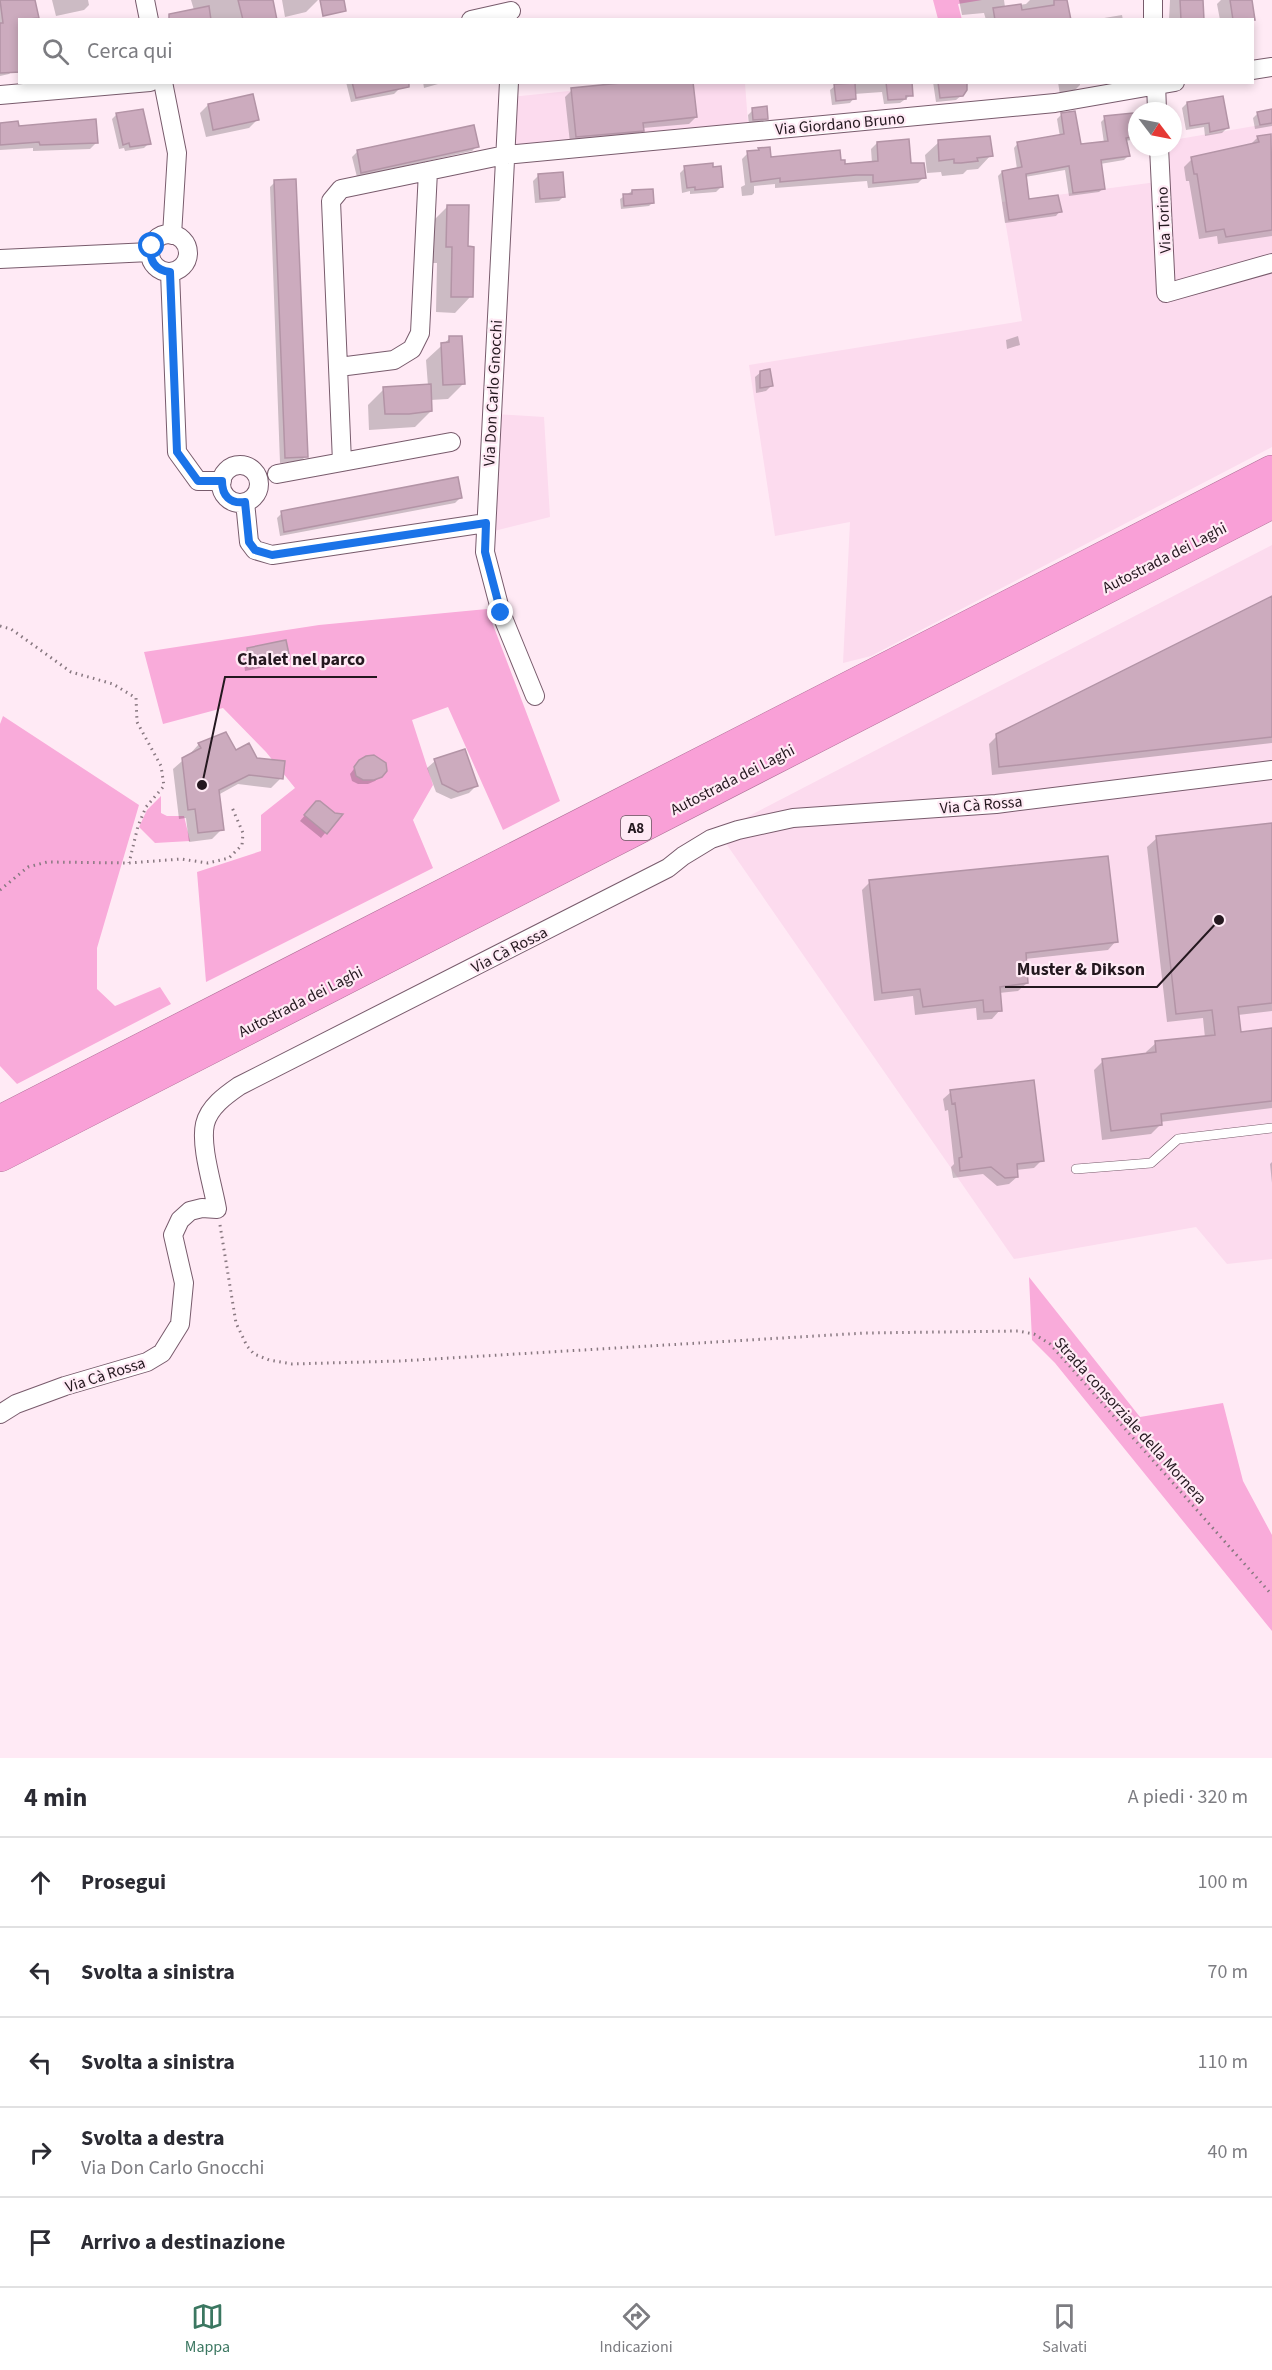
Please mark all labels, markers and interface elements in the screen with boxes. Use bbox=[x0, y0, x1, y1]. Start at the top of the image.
search box bbox=[18, 18, 1254, 84]
icon: search bbox=[39, 35, 72, 68]
text: Cerca qui bbox=[87, 35, 173, 67]
north arrow bbox=[1128, 102, 1182, 156]
street label: Via Giordano Bruno bbox=[774, 107, 906, 141]
street label: Via Torino bbox=[1151, 186, 1177, 254]
route start bbox=[138, 232, 164, 258]
street label: Via Don Carlo Gnocchi bbox=[478, 319, 508, 467]
street label: Autostrada dei Laghi bbox=[1099, 517, 1230, 599]
route end bbox=[487, 599, 513, 625]
callout: Chalet nel parco bbox=[225, 641, 377, 677]
text: Chalet nel parco bbox=[237, 647, 365, 672]
street label: Autostrada dei Laghi bbox=[667, 739, 798, 821]
street label: Via Cà Rossa bbox=[939, 790, 1023, 820]
road number: A8 bbox=[621, 816, 651, 840]
street label: Via Cà Rossa bbox=[468, 921, 551, 979]
callout: Muster & Dikson bbox=[1005, 951, 1157, 987]
text: Muster & Dikson bbox=[1017, 957, 1145, 982]
street label: Autostrada dei Laghi bbox=[235, 961, 366, 1043]
street label: Strada consorziale della Mornera bbox=[1049, 1332, 1211, 1509]
street label: Via Cà Rossa bbox=[62, 1352, 148, 1398]
text: 4 min bbox=[24, 1779, 87, 1816]
text: A piedi · 320 m bbox=[1128, 1783, 1248, 1811]
icon: ahead bbox=[24, 1866, 57, 1899]
text: Prosegui bbox=[81, 1866, 166, 1898]
text: 100 m bbox=[1198, 1868, 1248, 1896]
icon: left bbox=[24, 1956, 57, 1989]
text: Svolta a sinistra bbox=[81, 1956, 235, 1988]
text: 70 m bbox=[1208, 1958, 1248, 1986]
icon: left bbox=[24, 2046, 57, 2079]
text: Svolta a sinistra bbox=[81, 2046, 235, 2078]
text: 110 m bbox=[1198, 2048, 1248, 2076]
text: Svolta a destra bbox=[81, 2122, 225, 2154]
icon: right bbox=[24, 2136, 57, 2169]
text: 40 m bbox=[1208, 2138, 1248, 2166]
text: Via Don Carlo Gnocchi bbox=[81, 2154, 265, 2182]
icon: arrive bbox=[24, 2226, 57, 2259]
text: Arrivo a destinazione bbox=[81, 2226, 286, 2258]
tab: Mappa bbox=[185, 2300, 230, 2358]
tab: Indicazioni bbox=[600, 2300, 673, 2358]
tab: Salvati bbox=[1042, 2300, 1087, 2358]

